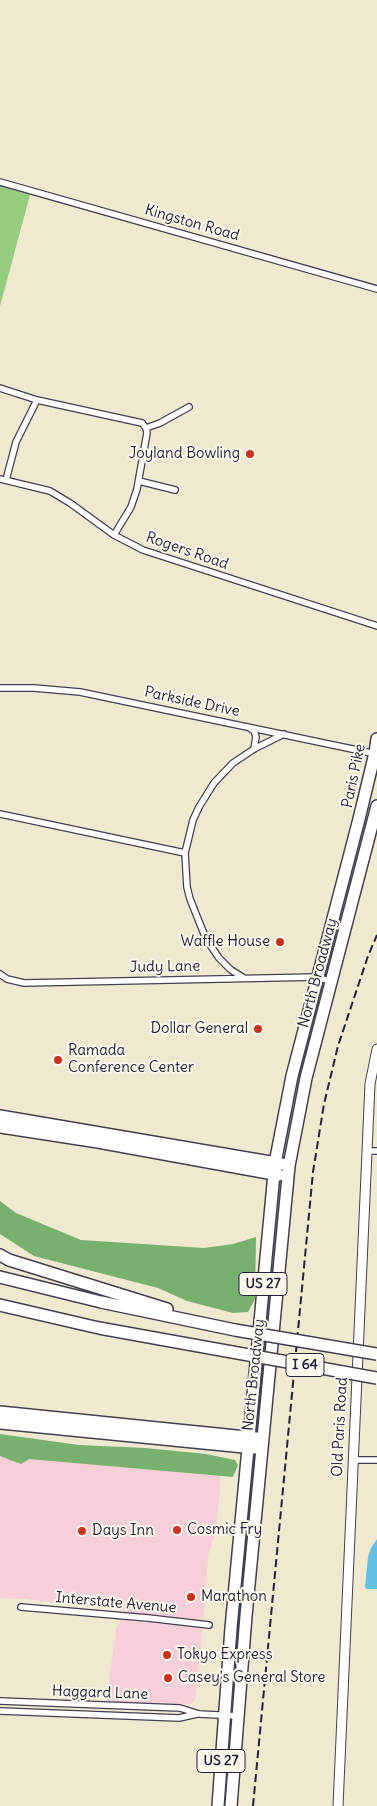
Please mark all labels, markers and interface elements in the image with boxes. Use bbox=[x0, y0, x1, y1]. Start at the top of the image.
street label: Kingston Road bbox=[143, 201, 241, 245]
place label: Joyland Bowling bbox=[129, 445, 240, 463]
marker: Joyland Bowling bbox=[244, 448, 256, 460]
street label: Rogers Road bbox=[143, 528, 231, 574]
street label: Parkside Drive bbox=[143, 683, 241, 721]
street label: Paris Pike bbox=[338, 742, 370, 810]
street label: North Broadway bbox=[295, 916, 341, 1030]
place label: Waffle House bbox=[181, 933, 270, 951]
marker: Waffle House bbox=[274, 936, 286, 948]
street label: Judy Lane bbox=[130, 957, 200, 977]
place label: Dollar General bbox=[150, 1020, 248, 1038]
marker: Dollar General bbox=[252, 1023, 264, 1035]
place label: Ramada Conference Center bbox=[68, 1042, 194, 1077]
marker: Ramada Conference Center bbox=[52, 1054, 64, 1066]
road number: US 27 bbox=[239, 1272, 287, 1296]
street label: North Broadway bbox=[239, 1318, 269, 1432]
road number: I 64 bbox=[286, 1354, 324, 1376]
street label: Old Paris Road bbox=[328, 1377, 352, 1477]
place label: Cosmic Fry bbox=[187, 1521, 262, 1539]
place label: Days Inn bbox=[92, 1522, 154, 1540]
marker: Cosmic Fry bbox=[171, 1524, 183, 1536]
marker: Days Inn bbox=[76, 1525, 88, 1537]
place label: Marathon bbox=[201, 1588, 267, 1606]
street label: Interstate Avenue bbox=[55, 1589, 177, 1617]
marker: Marathon bbox=[185, 1591, 197, 1603]
place label: Tokyo Express bbox=[177, 1646, 273, 1664]
marker: Tokyo Express bbox=[161, 1649, 173, 1661]
place label: Casey's General Store bbox=[178, 1669, 325, 1687]
marker: Casey's General Store bbox=[162, 1672, 174, 1684]
street label: Haggard Lane bbox=[52, 1682, 148, 1704]
road number: US 27 bbox=[197, 1750, 245, 1772]

